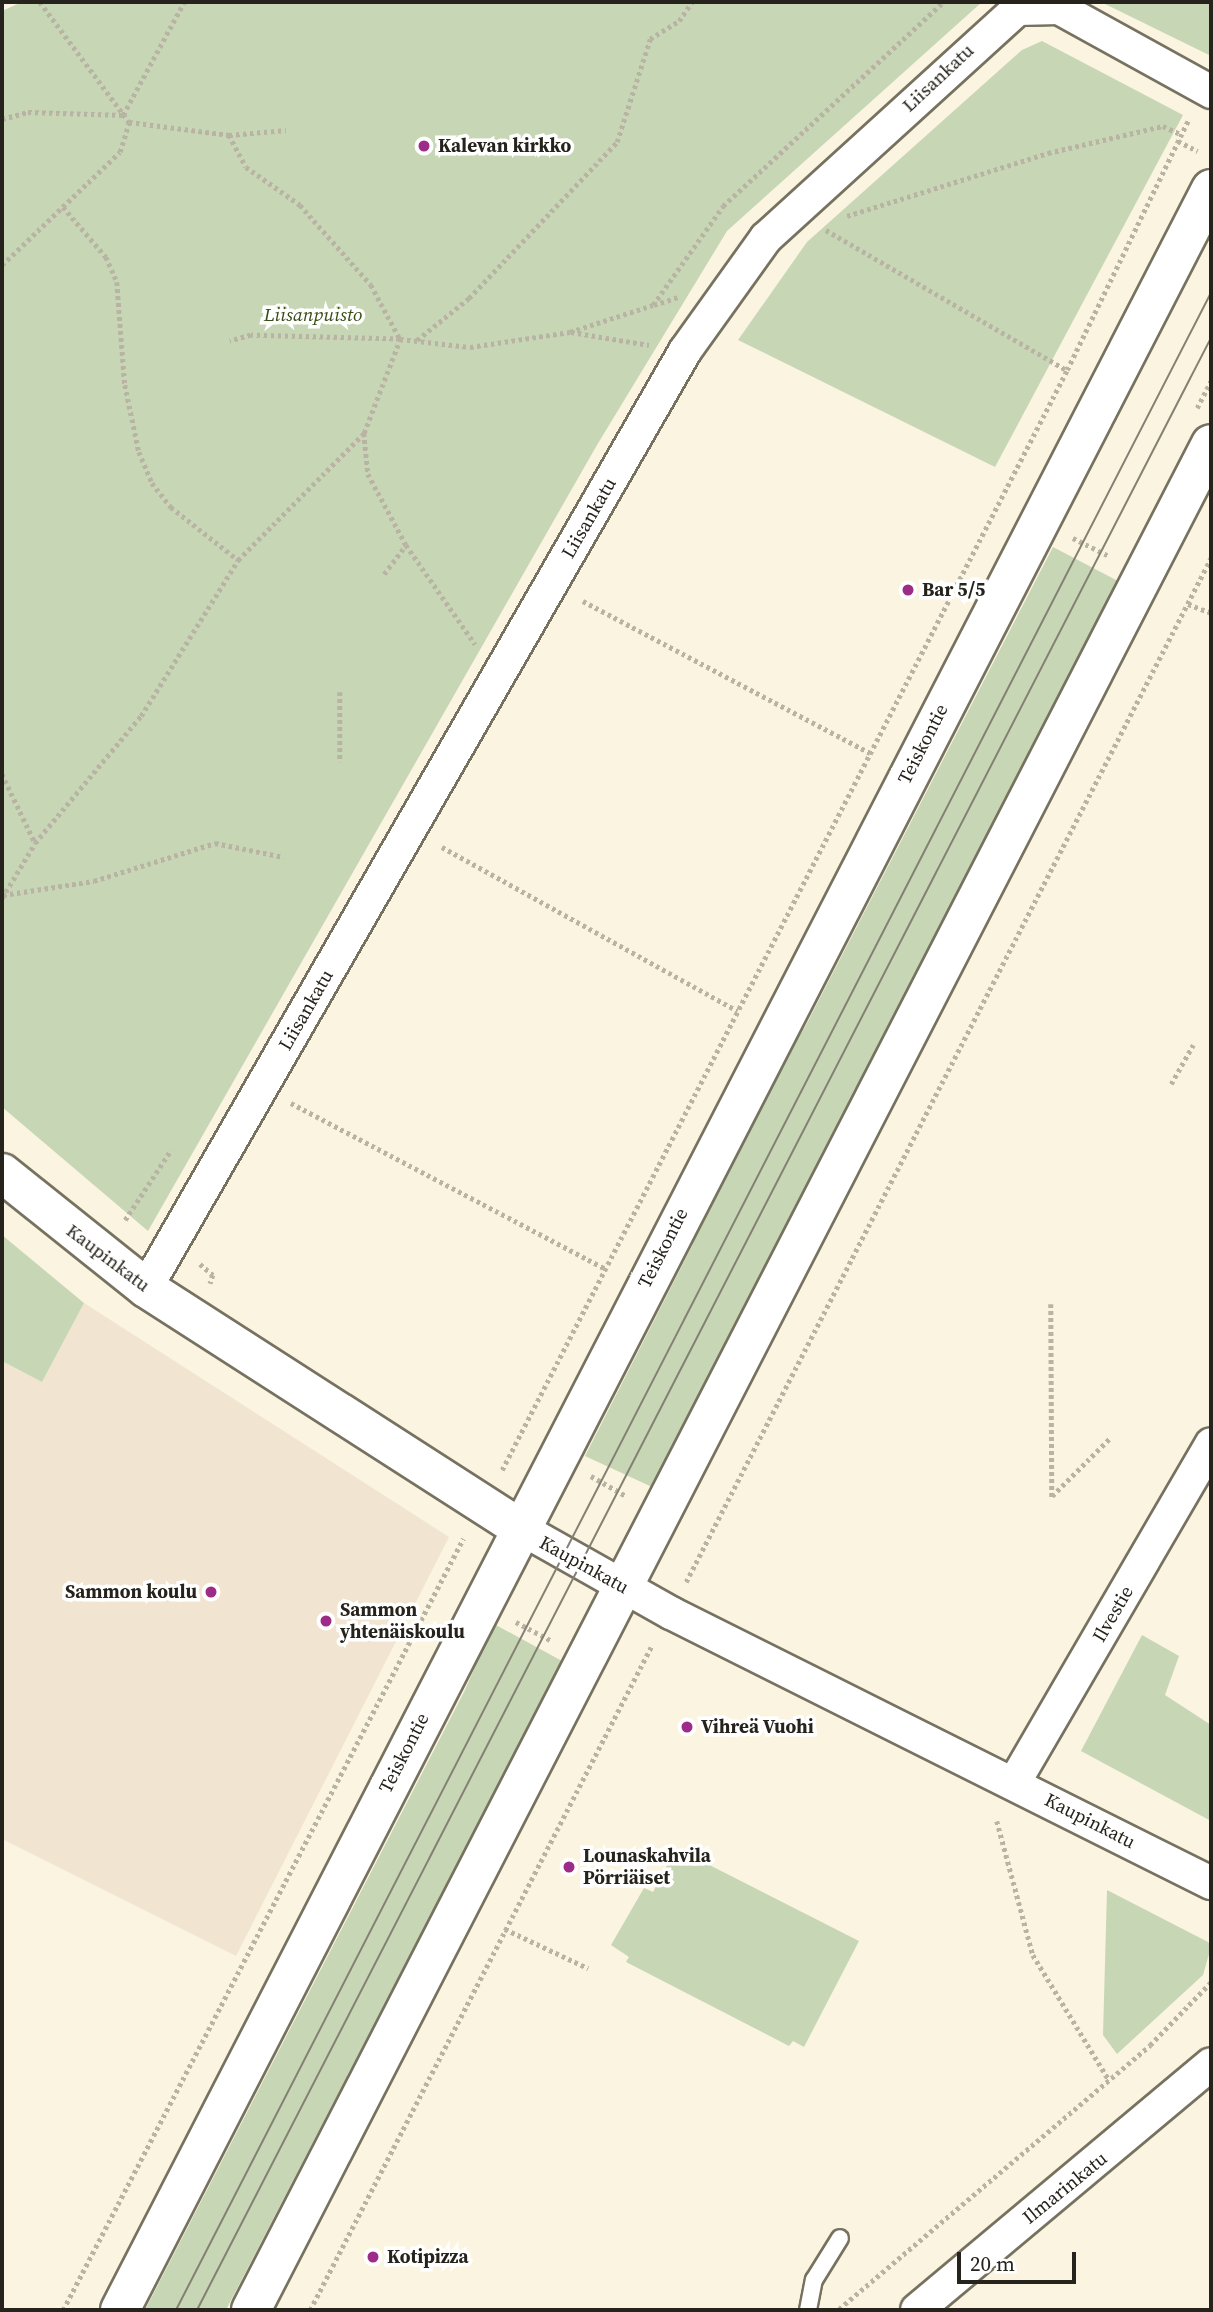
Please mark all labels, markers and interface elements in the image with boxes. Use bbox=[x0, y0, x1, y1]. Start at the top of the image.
street label: Liisankatu bbox=[898, 39, 978, 117]
place label: Kalevan kirkko bbox=[438, 135, 571, 157]
marker: Kalevan kirkko bbox=[416, 138, 432, 154]
park label: Liisanpuisto bbox=[264, 304, 362, 326]
street label: Liisankatu bbox=[557, 474, 621, 562]
place label: Bar 5/5 bbox=[922, 579, 985, 601]
marker: Bar 5/5 bbox=[900, 582, 916, 598]
street label: Teiskontie bbox=[893, 700, 953, 788]
street label: Liisankatu bbox=[274, 966, 338, 1054]
street label: Teiskontie bbox=[633, 1204, 693, 1292]
street label: Kaupinkatu bbox=[62, 1219, 154, 1297]
street label: Kaupinkatu bbox=[535, 1531, 633, 1599]
place label: Sammon koulu bbox=[65, 1581, 197, 1603]
street label: Ilvestie bbox=[1088, 1582, 1138, 1646]
marker: Sammon koulu bbox=[203, 1584, 219, 1600]
place label: Sammon yhtenäiskoulu bbox=[340, 1599, 465, 1643]
marker: Sammon yhtenäiskoulu bbox=[318, 1613, 334, 1629]
street label: Teiskontie bbox=[374, 1709, 434, 1797]
place label: Vihreä Vuohi bbox=[701, 1716, 814, 1738]
marker: Vihreä Vuohi bbox=[679, 1719, 695, 1735]
street label: Kaupinkatu bbox=[1041, 1788, 1139, 1854]
place label: Lounaskahvila Pörriäiset bbox=[583, 1845, 711, 1889]
marker: Lounaskahvila Pörriäiset bbox=[561, 1859, 577, 1875]
street label: Ilmarinkatu bbox=[1018, 2147, 1112, 2229]
scale bar bbox=[961, 2238, 1080, 2282]
place label: Kotipizza bbox=[387, 2246, 468, 2268]
marker: Kotipizza bbox=[365, 2249, 381, 2265]
text: 20 m bbox=[970, 2249, 1015, 2278]

